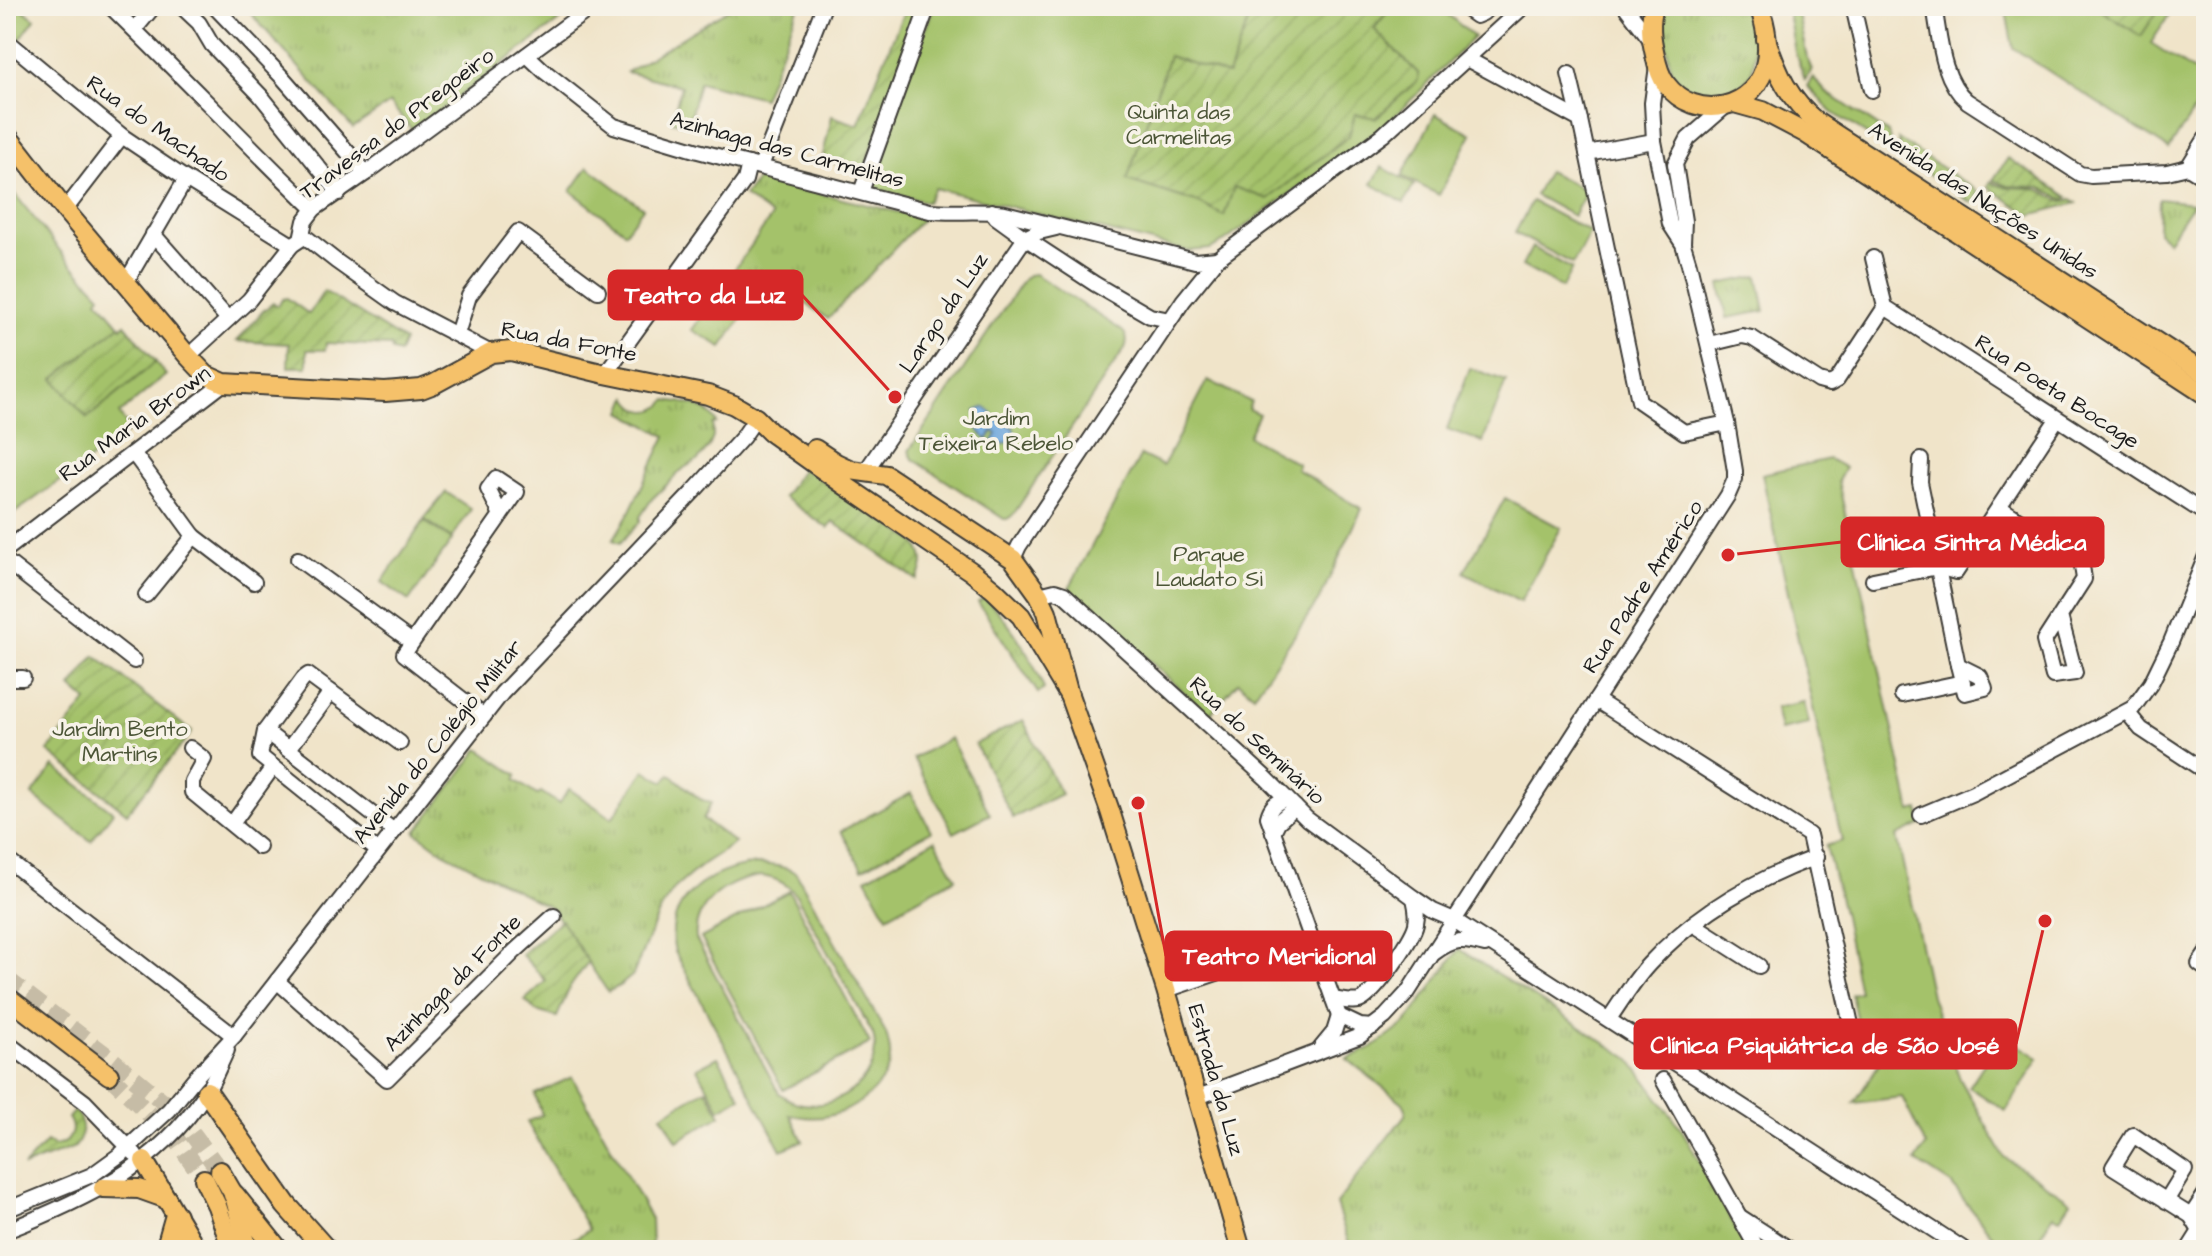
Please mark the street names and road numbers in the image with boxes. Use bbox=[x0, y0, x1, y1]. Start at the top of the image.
street label: Travessa do Pregoeiro bbox=[293, 40, 502, 208]
street label: Rua do Machado bbox=[80, 68, 236, 190]
street label: Azinhaga das Carmelitas bbox=[666, 104, 907, 197]
street label: Avenida das Nações Unidas bbox=[1862, 115, 2104, 287]
street label: Largo da Luz bbox=[892, 246, 997, 380]
street label: Rua da Fonte bbox=[499, 314, 640, 370]
street label: Rua Poeta Bocage bbox=[1968, 327, 2145, 458]
street label: Rua Maria Brown bbox=[53, 358, 217, 490]
street label: Rua Padre Américo bbox=[1575, 494, 1711, 680]
street label: Avenida do Colégio Militar bbox=[346, 633, 531, 852]
street label: Rua do Seminário bbox=[1182, 670, 1332, 813]
street label: Azinhaga da Fonte bbox=[377, 907, 530, 1060]
street label: Estrada da Luz bbox=[1180, 1001, 1252, 1159]

